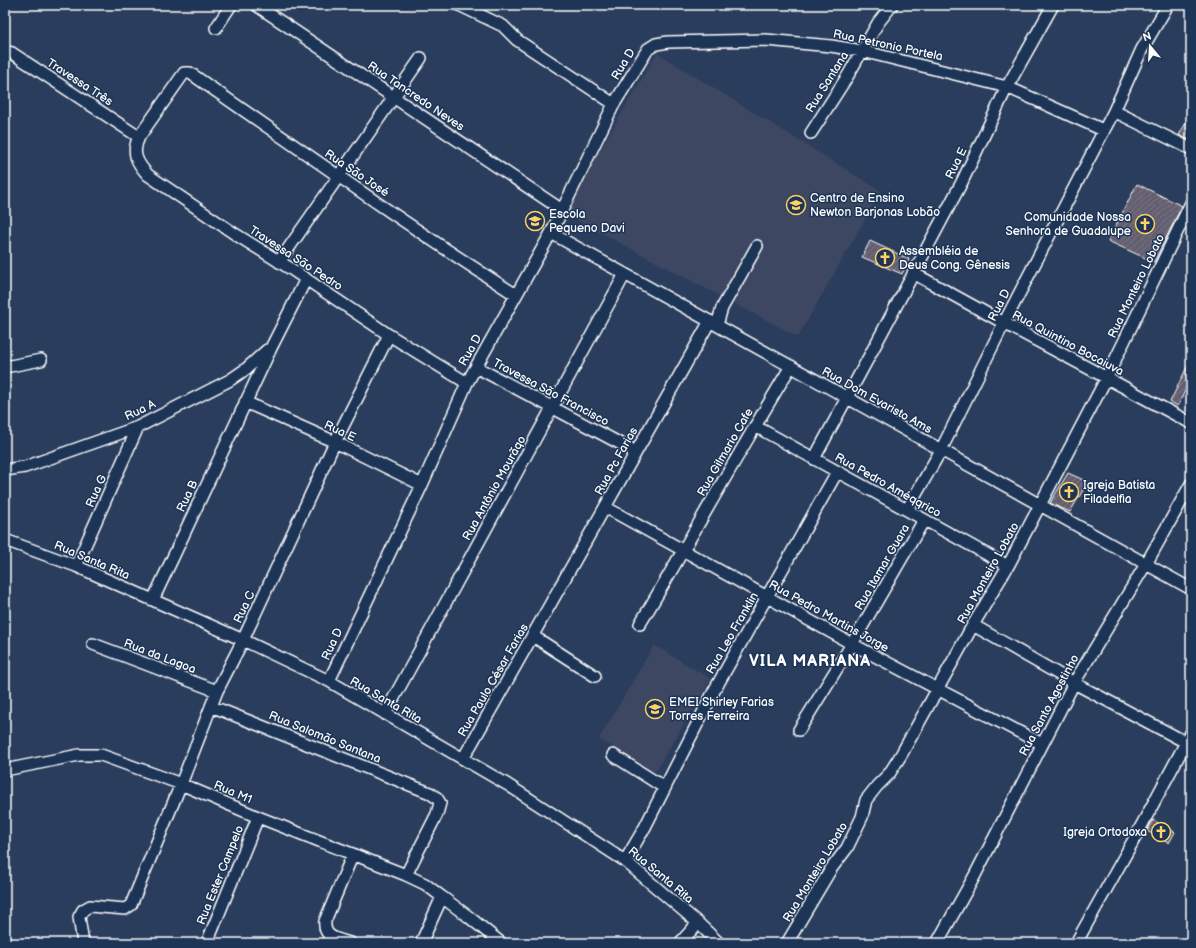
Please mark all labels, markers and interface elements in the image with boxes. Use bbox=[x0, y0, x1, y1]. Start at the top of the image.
north arrow bbox=[1130, 26, 1170, 66]
street label: Rua Petronio Portela bbox=[832, 27, 944, 64]
text: N bbox=[1141, 30, 1153, 44]
street label: Rua D bbox=[608, 46, 639, 83]
street label: Rua Santana bbox=[803, 49, 852, 116]
street label: Travessa Três bbox=[44, 56, 116, 109]
street label: Rua Tancredo Neves bbox=[364, 58, 467, 134]
street label: Rua E bbox=[942, 145, 970, 181]
street label: Rua São José bbox=[322, 146, 392, 200]
place label: Centro de Ensino Newton Barjonas Lobão bbox=[810, 191, 940, 220]
school or university icon: Centro de Ensino Newton Barjonas Lobão bbox=[785, 194, 807, 216]
place label: Escola Pequeno Davi bbox=[549, 207, 625, 236]
school or university icon: Escola Pequeno Davi bbox=[524, 210, 546, 232]
place label: Comunidade Nossa Senhora de Guadalupe bbox=[1005, 210, 1131, 239]
church icon: Comunidade Nossa Senhora de Guadalupe bbox=[1134, 213, 1156, 235]
street label: Travessa São Pedro bbox=[246, 223, 345, 294]
street label: Rua Monteiro Lobato bbox=[1105, 232, 1168, 341]
place label: Assembléia de Deus Cong. Gênesis bbox=[899, 244, 1010, 273]
church icon: Assembléia de Deus Cong. Gênesis bbox=[874, 247, 896, 269]
street label: Rua D bbox=[985, 286, 1014, 324]
street label: Rua Quintino Bocaiuva bbox=[1009, 308, 1126, 379]
street label: Rua D bbox=[456, 332, 485, 369]
street label: Travessa São Francisco bbox=[490, 355, 611, 429]
street label: Rua Dom Evaristo Ams bbox=[819, 364, 935, 437]
street label: Rua A bbox=[122, 396, 159, 424]
street label: Rua Gilmario Cafe bbox=[694, 405, 757, 499]
street label: Rua E bbox=[322, 418, 358, 445]
street label: Rua Pc Farias bbox=[592, 425, 641, 498]
street label: Rua Antônio Mourãqo bbox=[459, 433, 530, 543]
street label: Rua Pedro Améqqrico bbox=[832, 450, 944, 521]
street label: Rua G bbox=[83, 473, 110, 510]
street label: Rua B bbox=[174, 478, 201, 515]
place label: Igreja Batista Filadelfia bbox=[1083, 478, 1156, 507]
church icon: Igreja Batista Filadelfia bbox=[1058, 481, 1080, 503]
street label: Rua Monteiro Lobato bbox=[954, 520, 1023, 627]
street label: Rua Itamar Guara bbox=[852, 521, 913, 613]
street label: Rua Santa Rita bbox=[52, 538, 132, 583]
street label: Rua Pedro Martins Jorge bbox=[766, 577, 891, 656]
street label: Rua C bbox=[231, 588, 259, 626]
street label: Rua Leo Franklin bbox=[703, 590, 762, 677]
street label: Rua Paulo César Farias bbox=[455, 621, 532, 739]
street label: Rua D bbox=[318, 625, 347, 663]
street label: Rua da Lagoa bbox=[122, 636, 198, 677]
district label: VILA MARIANA bbox=[749, 652, 871, 671]
street label: Rua Santo Agostinho bbox=[1016, 652, 1083, 759]
street label: Rua Santa Rita bbox=[347, 674, 425, 727]
place label: EMEI Shirley Farias Torres Ferreira bbox=[669, 695, 774, 724]
school or university icon: EMEI Shirley Farias Torres Ferreira bbox=[644, 698, 666, 720]
street label: Rua Salomão Santana bbox=[267, 708, 383, 767]
street label: Rua M1 bbox=[211, 778, 254, 807]
street label: Rua Monteiro Lobato bbox=[780, 820, 851, 925]
church icon: Igreja Ortodoxa bbox=[1150, 821, 1172, 843]
street label: Rua Ester Campelo bbox=[194, 823, 247, 927]
place label: Igreja Ortodoxa bbox=[1063, 825, 1147, 840]
street label: Rua Santa Rita bbox=[625, 844, 697, 907]

